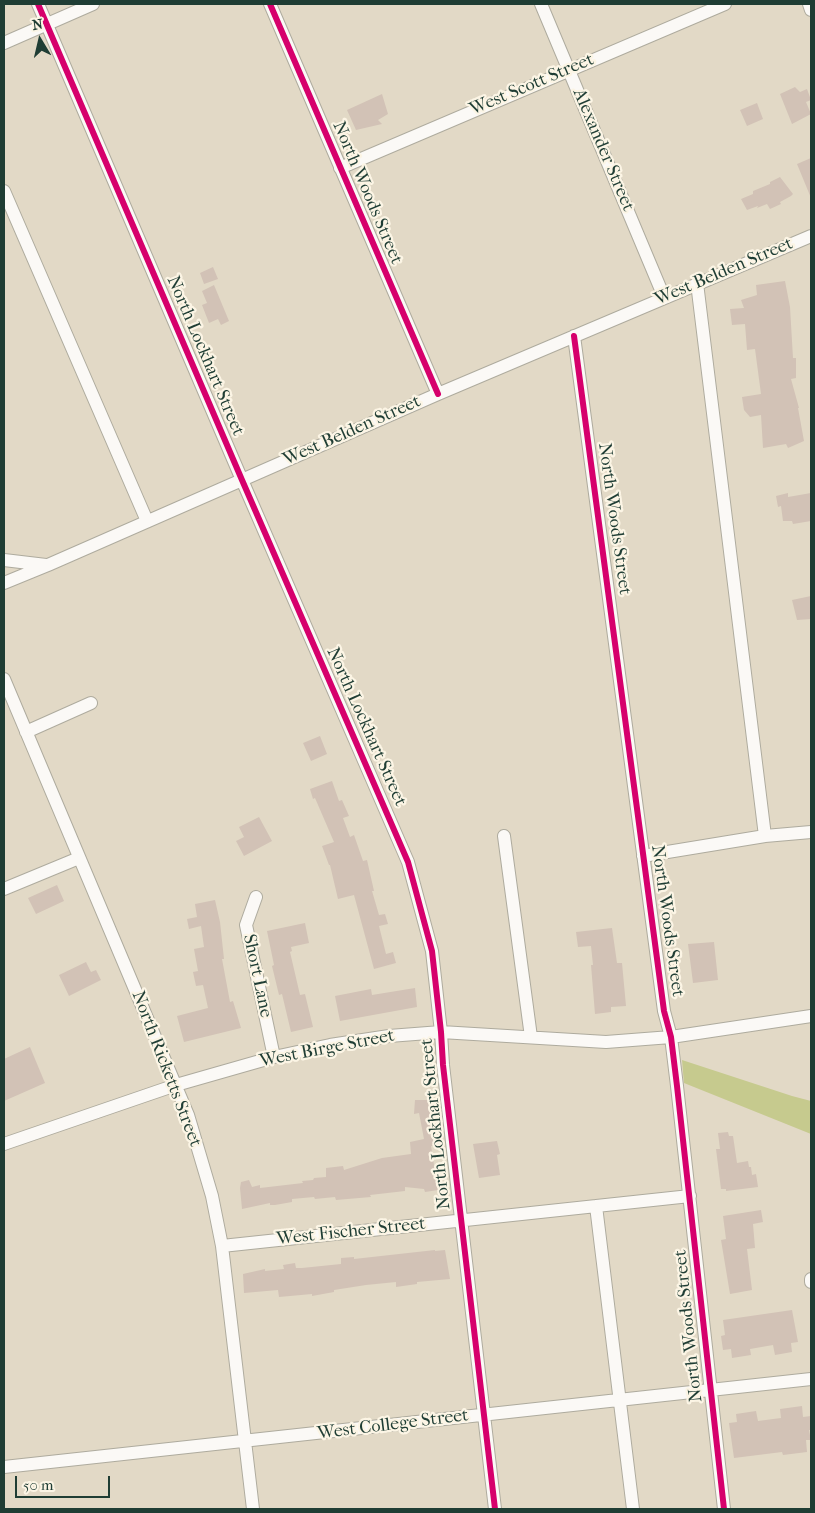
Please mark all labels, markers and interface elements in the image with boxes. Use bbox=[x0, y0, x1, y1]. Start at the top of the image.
north arrow bbox=[15, 15, 65, 65]
text: N bbox=[31, 15, 44, 34]
street label: West Scott Street bbox=[467, 49, 597, 121]
street label: Alexander Street bbox=[567, 85, 639, 215]
street label: North Woods Street bbox=[327, 118, 407, 268]
street label: West Belden Street bbox=[652, 233, 796, 311]
street label: North Lockhart Street bbox=[162, 273, 248, 439]
street label: West Belden Street bbox=[280, 391, 424, 471]
street label: North Woods Street bbox=[593, 442, 635, 596]
street label: North Lockhart Street bbox=[321, 644, 411, 810]
street label: North Woods Street bbox=[646, 844, 688, 998]
street label: Short Lane bbox=[238, 932, 276, 1020]
street label: North Ricketts Street bbox=[126, 988, 206, 1150]
street label: West Birge Street bbox=[258, 1025, 396, 1073]
street label: North Lockhart Street bbox=[416, 1038, 456, 1210]
street label: West Fischer Street bbox=[275, 1213, 427, 1251]
street label: North Woods Street bbox=[670, 1249, 708, 1403]
street label: West College Street bbox=[316, 1405, 470, 1445]
scale bar bbox=[18, 1466, 112, 1498]
text: 50 m bbox=[23, 1476, 53, 1494]

